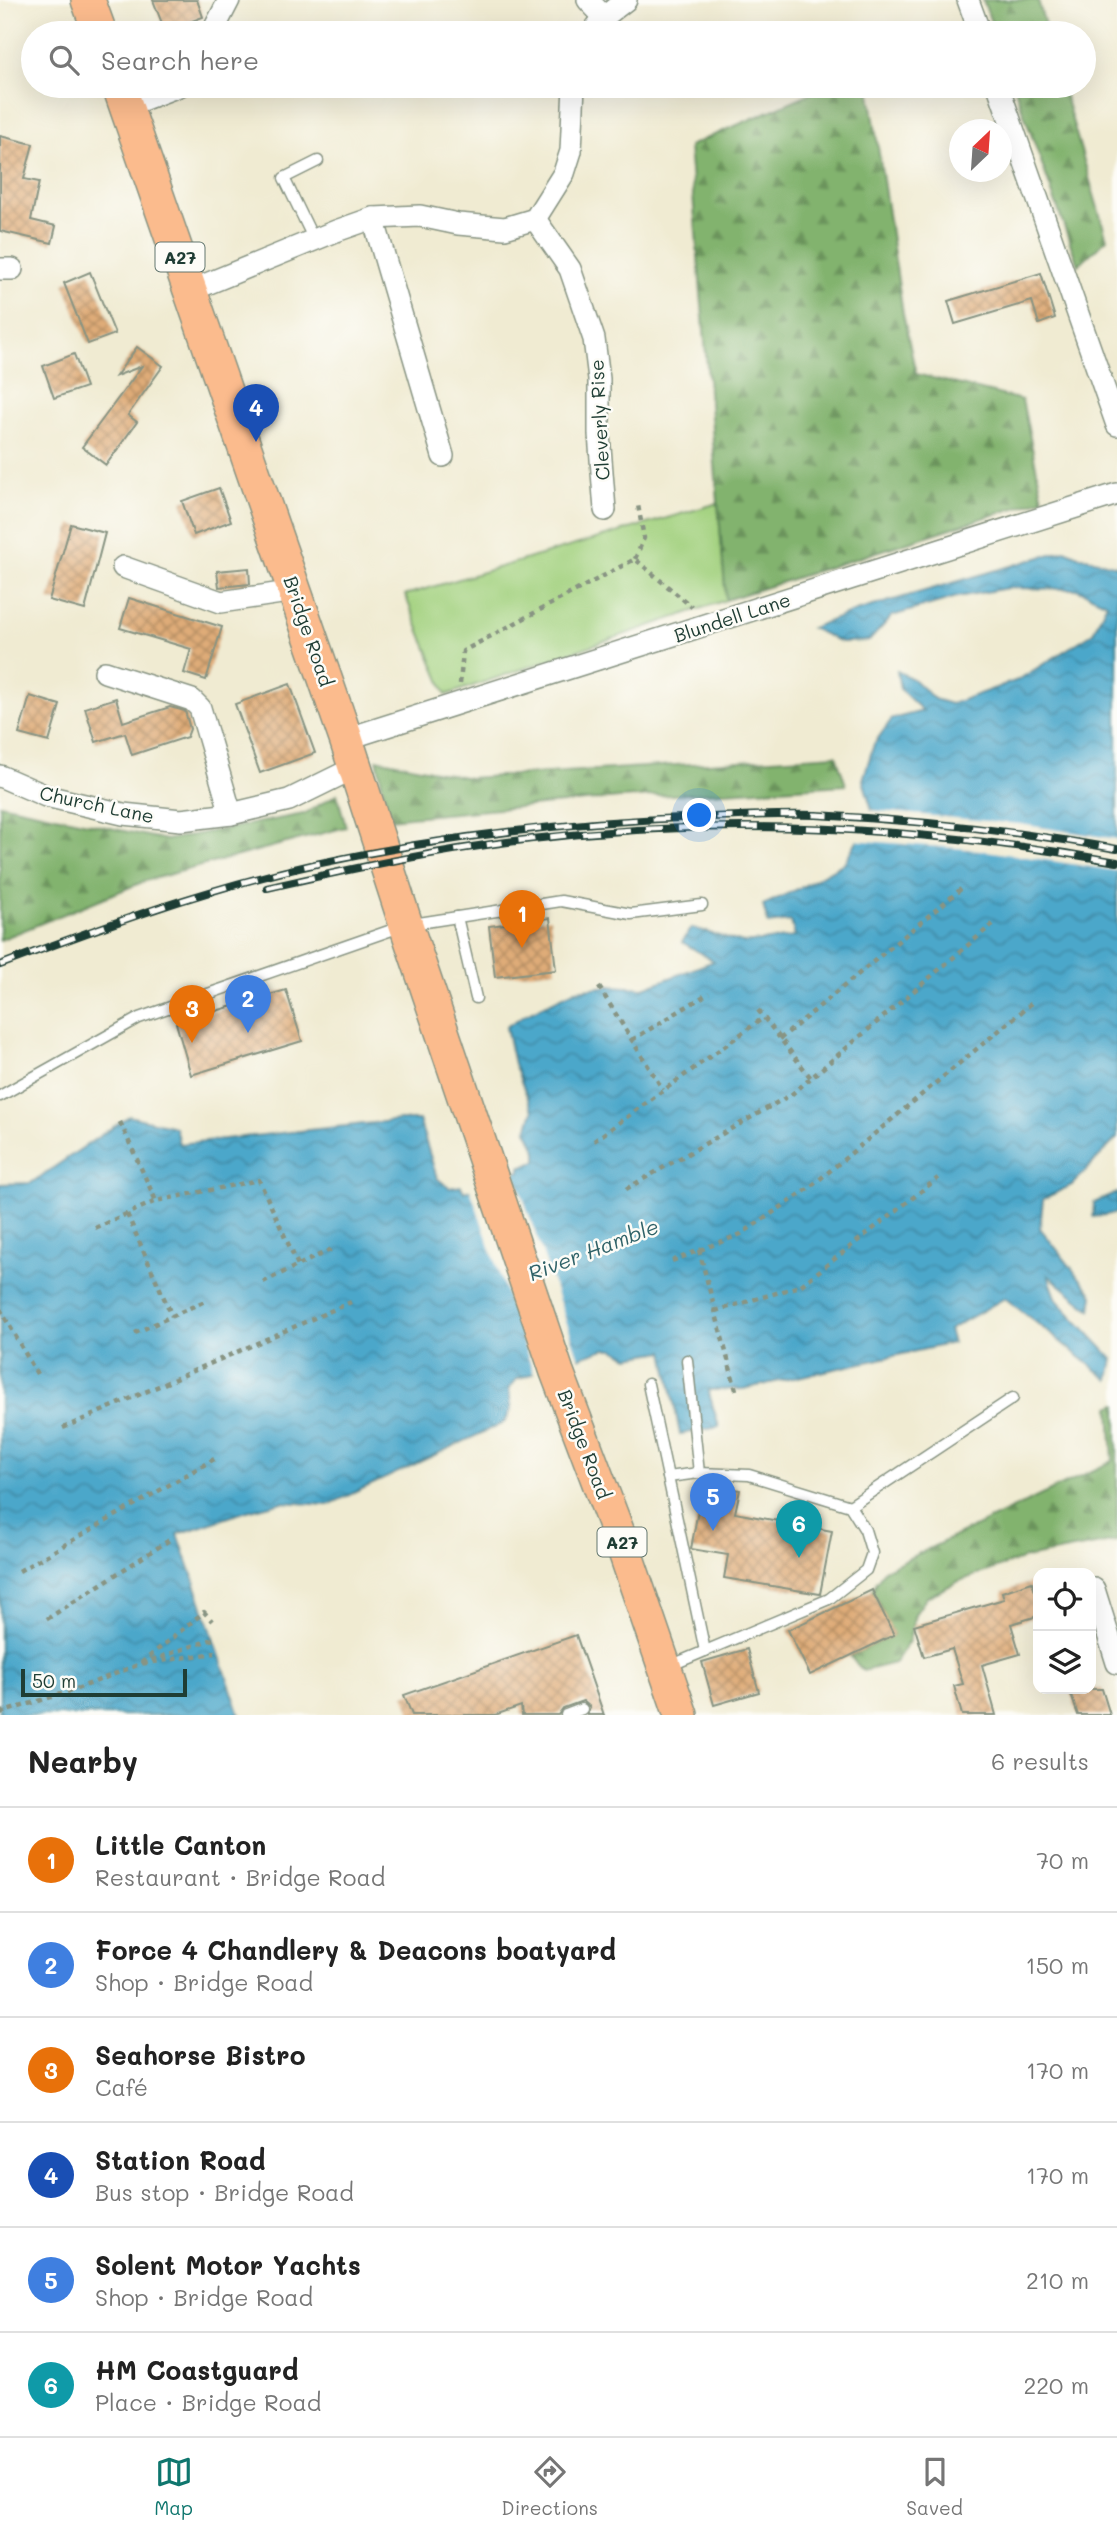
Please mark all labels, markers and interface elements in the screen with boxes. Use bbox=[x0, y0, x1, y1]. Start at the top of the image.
search box bbox=[21, 21, 1096, 98]
icon: search bbox=[45, 41, 83, 79]
text: Search here bbox=[101, 43, 259, 77]
north arrow bbox=[949, 119, 1012, 182]
road number: A27 bbox=[156, 243, 204, 272]
street label: Cleverly Rise bbox=[583, 359, 615, 481]
pin: 4 bbox=[233, 384, 279, 442]
street label: Bridge Road bbox=[278, 572, 340, 690]
street label: Blundell Lane bbox=[671, 586, 793, 648]
street label: Church Lane bbox=[38, 780, 156, 828]
your location bbox=[682, 798, 716, 832]
pin: 1 bbox=[499, 890, 545, 948]
pin: 2 bbox=[225, 975, 271, 1033]
pin: 3 bbox=[169, 985, 215, 1043]
water label: River Hamble bbox=[524, 1212, 662, 1286]
street label: Bridge Road bbox=[553, 1386, 617, 1502]
pin: 5 bbox=[690, 1473, 736, 1531]
pin: 6 bbox=[776, 1500, 822, 1558]
road number: A27 bbox=[598, 1527, 646, 1556]
map controls bbox=[1033, 1568, 1096, 1694]
button: locate bbox=[1033, 1568, 1096, 1631]
button: layers bbox=[1033, 1631, 1096, 1694]
scale bar bbox=[21, 1666, 187, 1698]
text: 50 m bbox=[32, 1668, 76, 1693]
text: Nearby bbox=[28, 1741, 138, 1781]
text: 6 results bbox=[991, 1746, 1089, 1776]
text: Little Canton bbox=[95, 1828, 266, 1862]
text: 1 bbox=[46, 1845, 56, 1875]
text: 70 m bbox=[1036, 1845, 1089, 1875]
text: Restaurant · Bridge Road bbox=[95, 1862, 385, 1892]
text: Force 4 Chandlery & Deacons boatyard bbox=[95, 1933, 616, 1967]
text: 2 bbox=[45, 1950, 57, 1980]
text: 150 m bbox=[1025, 1950, 1089, 1980]
text: Shop · Bridge Road bbox=[95, 1967, 313, 1997]
text: Seahorse Bistro bbox=[95, 2038, 305, 2072]
text: 3 bbox=[44, 2055, 58, 2085]
text: 170 m bbox=[1026, 2055, 1089, 2085]
text: Café bbox=[95, 2072, 148, 2102]
text: Station Road bbox=[95, 2143, 265, 2177]
text: 4 bbox=[44, 2160, 58, 2190]
text: 170 m bbox=[1026, 2160, 1089, 2190]
text: Bus stop · Bridge Road bbox=[95, 2177, 354, 2207]
text: Solent Motor Yachts bbox=[95, 2248, 361, 2282]
text: 5 bbox=[44, 2265, 58, 2295]
text: 210 m bbox=[1026, 2265, 1089, 2295]
text: Shop · Bridge Road bbox=[95, 2282, 313, 2312]
text: HM Coastguard bbox=[95, 2353, 298, 2387]
text: 6 bbox=[44, 2370, 58, 2400]
text: 220 m bbox=[1023, 2370, 1089, 2400]
text: Place · Bridge Road bbox=[95, 2387, 321, 2417]
tab: Map bbox=[154, 2453, 193, 2520]
tab: Directions bbox=[501, 2453, 598, 2520]
tab: Saved bbox=[906, 2453, 963, 2520]

